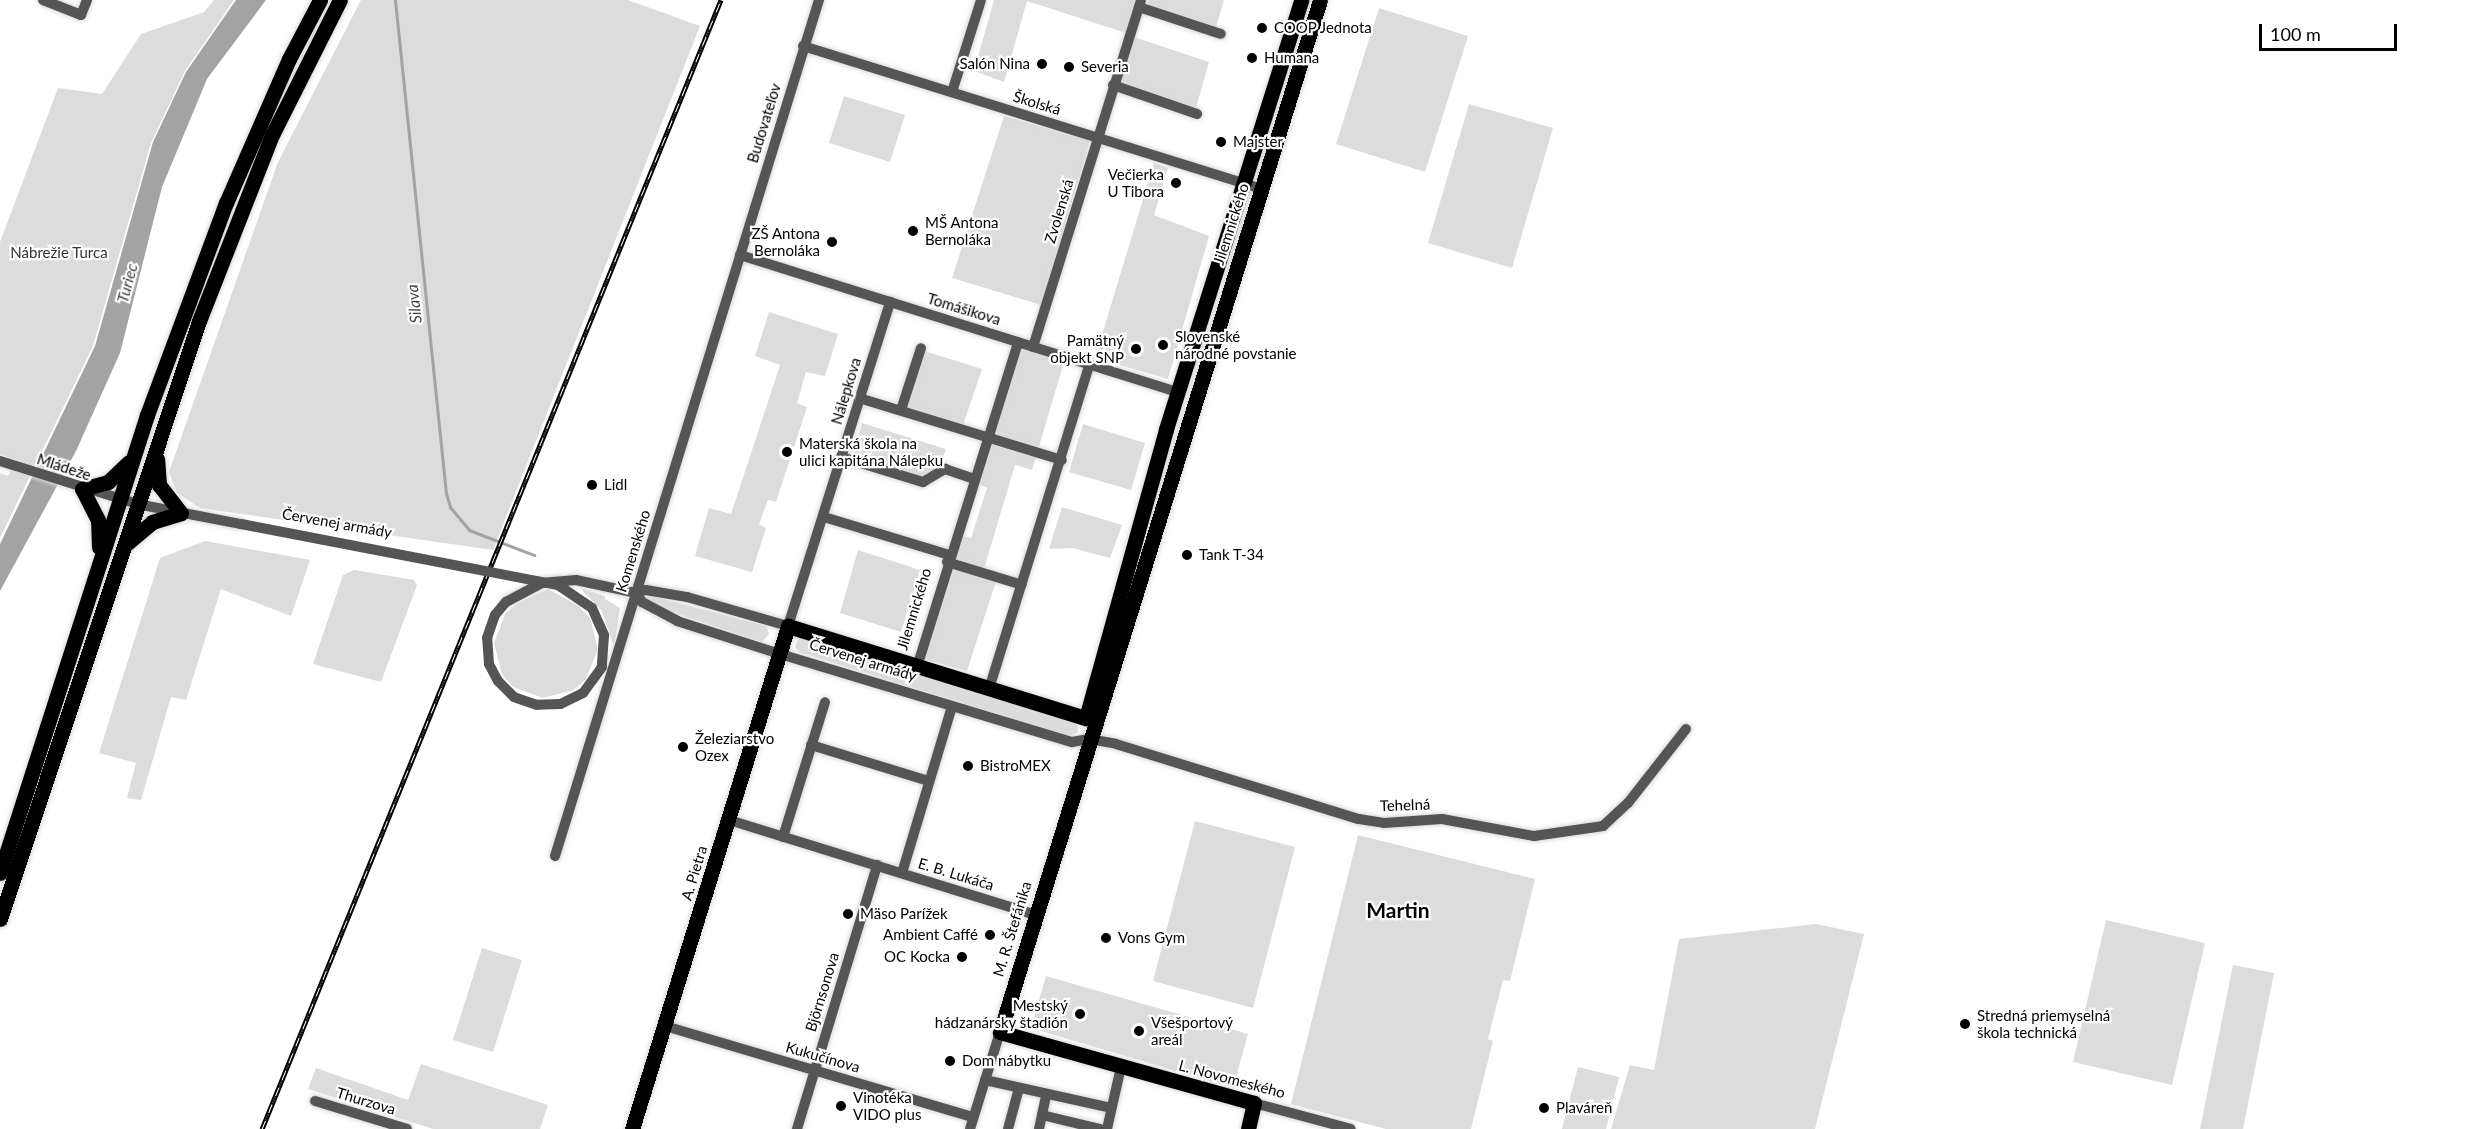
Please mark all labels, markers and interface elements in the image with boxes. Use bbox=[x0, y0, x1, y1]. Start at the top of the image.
scale bar bbox=[2262, 12, 2400, 50]
place label: COOP Jednota bbox=[1274, 19, 1373, 37]
marker: COOP Jednota bbox=[1255, 21, 1269, 35]
text: 100 m bbox=[2270, 23, 2321, 45]
place label: Humana bbox=[1264, 49, 1319, 67]
marker: Humana bbox=[1245, 51, 1259, 65]
place label: Salón Nina bbox=[959, 55, 1030, 73]
marker: Salón Nina bbox=[1035, 57, 1049, 71]
place label: Severia bbox=[1081, 58, 1129, 76]
marker: Severia bbox=[1062, 60, 1076, 74]
street label: Budovateľov bbox=[743, 81, 785, 165]
street label: Školská bbox=[1011, 87, 1063, 119]
place label: Majster bbox=[1233, 133, 1283, 151]
marker: Majster bbox=[1214, 135, 1228, 149]
place label: Večierka U Tibora bbox=[1107, 165, 1164, 200]
marker: Večierka U Tibora bbox=[1169, 176, 1183, 190]
street label: Zvolenská bbox=[1041, 177, 1077, 245]
street label: Jilemnického bbox=[1209, 181, 1253, 267]
place label: MŠ Antona Bernoláka bbox=[925, 213, 999, 248]
place label: ZŠ Antona Bernoláka bbox=[751, 224, 820, 259]
marker: MŠ Antona Bernoláka bbox=[906, 224, 920, 238]
marker: ZŠ Antona Bernoláka bbox=[825, 235, 839, 249]
park label: Nábrežie Turca bbox=[10, 244, 108, 262]
water label: Turiec bbox=[113, 261, 141, 305]
water label: Silava bbox=[402, 284, 426, 324]
street label: Tomášikova bbox=[925, 289, 1003, 329]
place label: Slovenské národné povstanie bbox=[1175, 327, 1297, 362]
place label: Pamätný objekt SNP bbox=[1050, 331, 1124, 366]
marker: Slovenské národné povstanie bbox=[1156, 338, 1170, 352]
marker: Pamätný objekt SNP bbox=[1129, 342, 1143, 356]
street label: Nálepkova bbox=[827, 355, 865, 427]
place label: Materská škola na ulici kapitána Nálepku bbox=[799, 434, 943, 469]
marker: Materská škola na ulici kapitána Nálepku bbox=[780, 445, 794, 459]
street label: Mládeže bbox=[35, 450, 93, 484]
place label: Lidl bbox=[604, 476, 627, 494]
marker: Lidl bbox=[585, 478, 599, 492]
street label: Červenej armády bbox=[281, 504, 393, 542]
street label: Komenského bbox=[612, 508, 654, 594]
place label: Tank T-34 bbox=[1199, 546, 1264, 564]
marker: Tank T-34 bbox=[1180, 548, 1194, 562]
street label: Jilemnického bbox=[893, 566, 935, 652]
street label: Červenej armády bbox=[807, 635, 919, 685]
place label: Železiarstvo Ozex bbox=[695, 729, 774, 764]
marker: Železiarstvo Ozex bbox=[676, 740, 690, 754]
place label: BistroMEX bbox=[980, 757, 1051, 775]
marker: BistroMEX bbox=[961, 759, 975, 773]
street label: Tehelná bbox=[1379, 795, 1431, 815]
street label: A. Pietra bbox=[677, 844, 711, 902]
street label: E. B. Lukáča bbox=[916, 854, 996, 894]
street label: M. R. Štefánika bbox=[989, 879, 1035, 979]
district label: Martin bbox=[1366, 897, 1430, 923]
place label: Mäso Parížek bbox=[860, 905, 948, 923]
marker: Mäso Parížek bbox=[841, 907, 855, 921]
place label: Ambient Caffé bbox=[883, 926, 978, 944]
marker: Ambient Caffé bbox=[983, 928, 997, 942]
place label: Vons Gym bbox=[1118, 929, 1185, 947]
marker: Vons Gym bbox=[1099, 931, 1113, 945]
place label: OC Kocka bbox=[884, 948, 950, 966]
street label: Björnsonova bbox=[801, 950, 843, 1034]
marker: OC Kocka bbox=[955, 950, 969, 964]
place label: Mestský hádzanársky štadión bbox=[934, 996, 1068, 1031]
place label: Stredná priemyselná škola technická bbox=[1977, 1006, 2110, 1041]
marker: Mestský hádzanársky štadión bbox=[1073, 1007, 1087, 1021]
place label: Všešportový areál bbox=[1151, 1013, 1233, 1048]
marker: Stredná priemyselná škola technická bbox=[1958, 1017, 1972, 1031]
marker: Všešportový areál bbox=[1132, 1024, 1146, 1038]
street label: Kukučínova bbox=[784, 1038, 862, 1076]
place label: Dom nábytku bbox=[962, 1052, 1051, 1070]
marker: Dom nábytku bbox=[943, 1054, 957, 1068]
street label: L. Novomeského bbox=[1177, 1056, 1287, 1102]
street label: Thurzova bbox=[334, 1083, 398, 1119]
place label: Vinotéka VIDO plus bbox=[853, 1088, 921, 1123]
marker: Vinotéka VIDO plus bbox=[834, 1099, 848, 1113]
place label: Plaváreň bbox=[1556, 1099, 1612, 1117]
marker: Plaváreň bbox=[1537, 1101, 1551, 1115]

